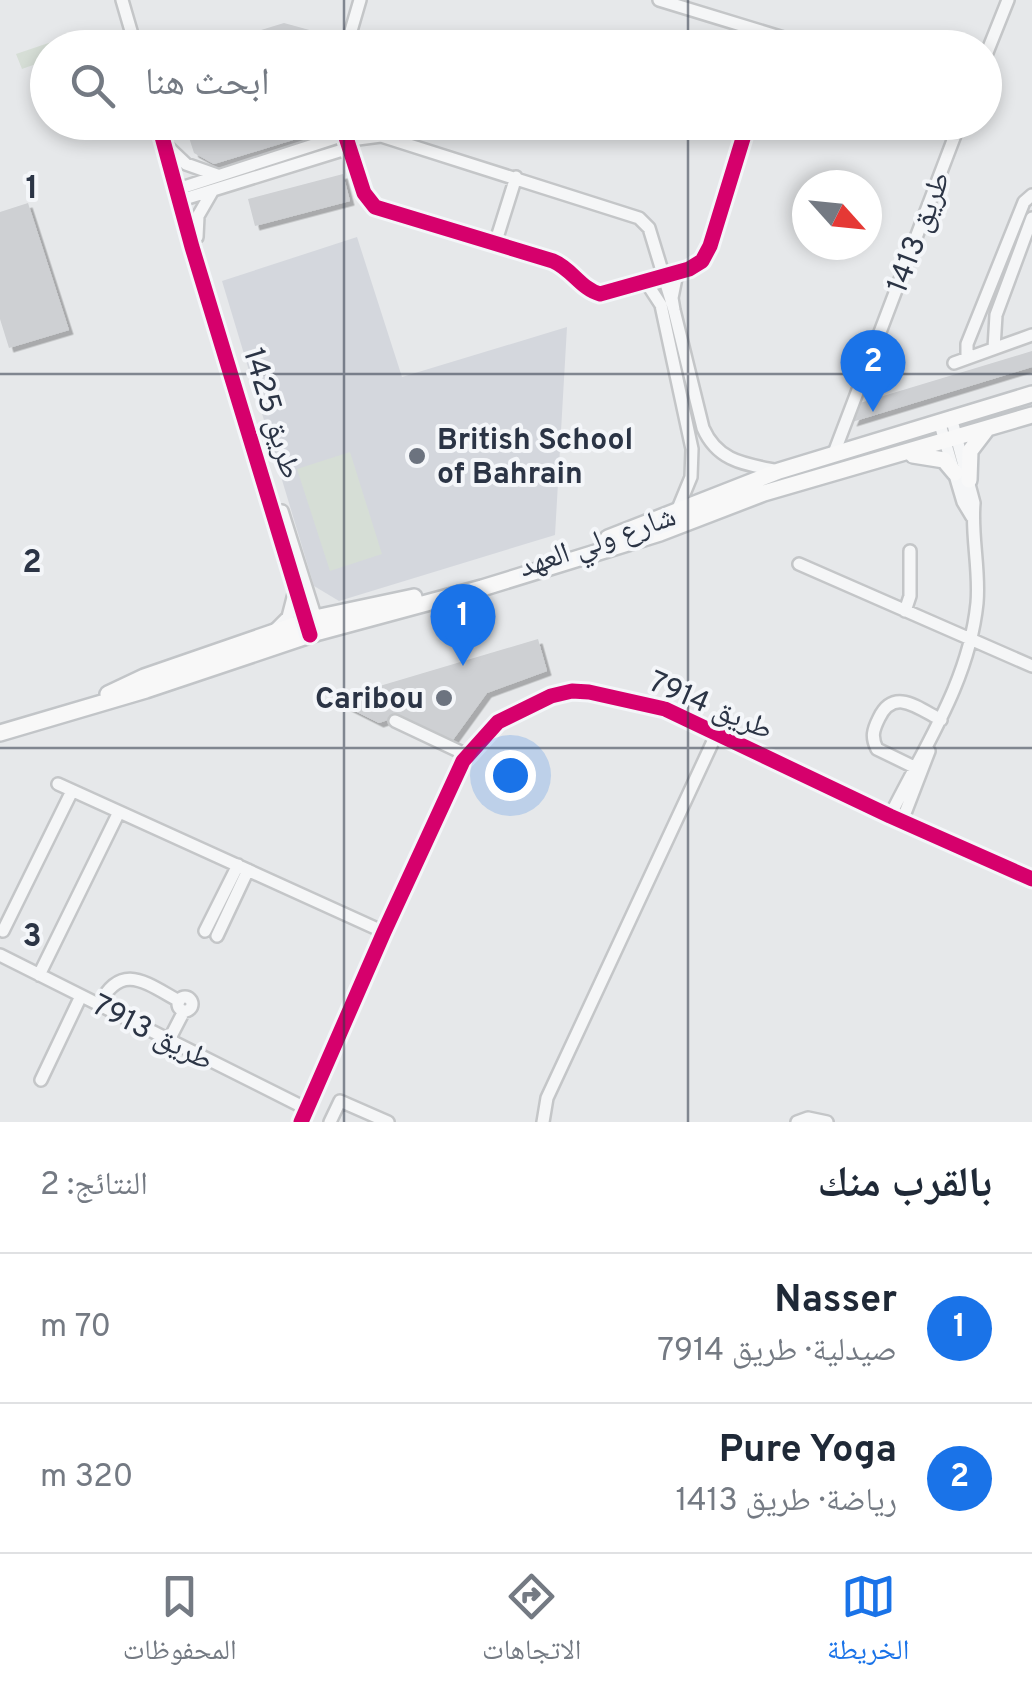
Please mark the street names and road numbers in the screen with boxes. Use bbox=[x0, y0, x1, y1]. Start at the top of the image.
street label: طريق 1413 bbox=[880, 167, 960, 299]
street label: طريق 1425 bbox=[233, 344, 308, 484]
street label: شارع ولي العهد bbox=[514, 499, 682, 590]
street label: طريق 7914 bbox=[642, 665, 778, 750]
street label: طريق 7913 bbox=[85, 988, 219, 1081]

